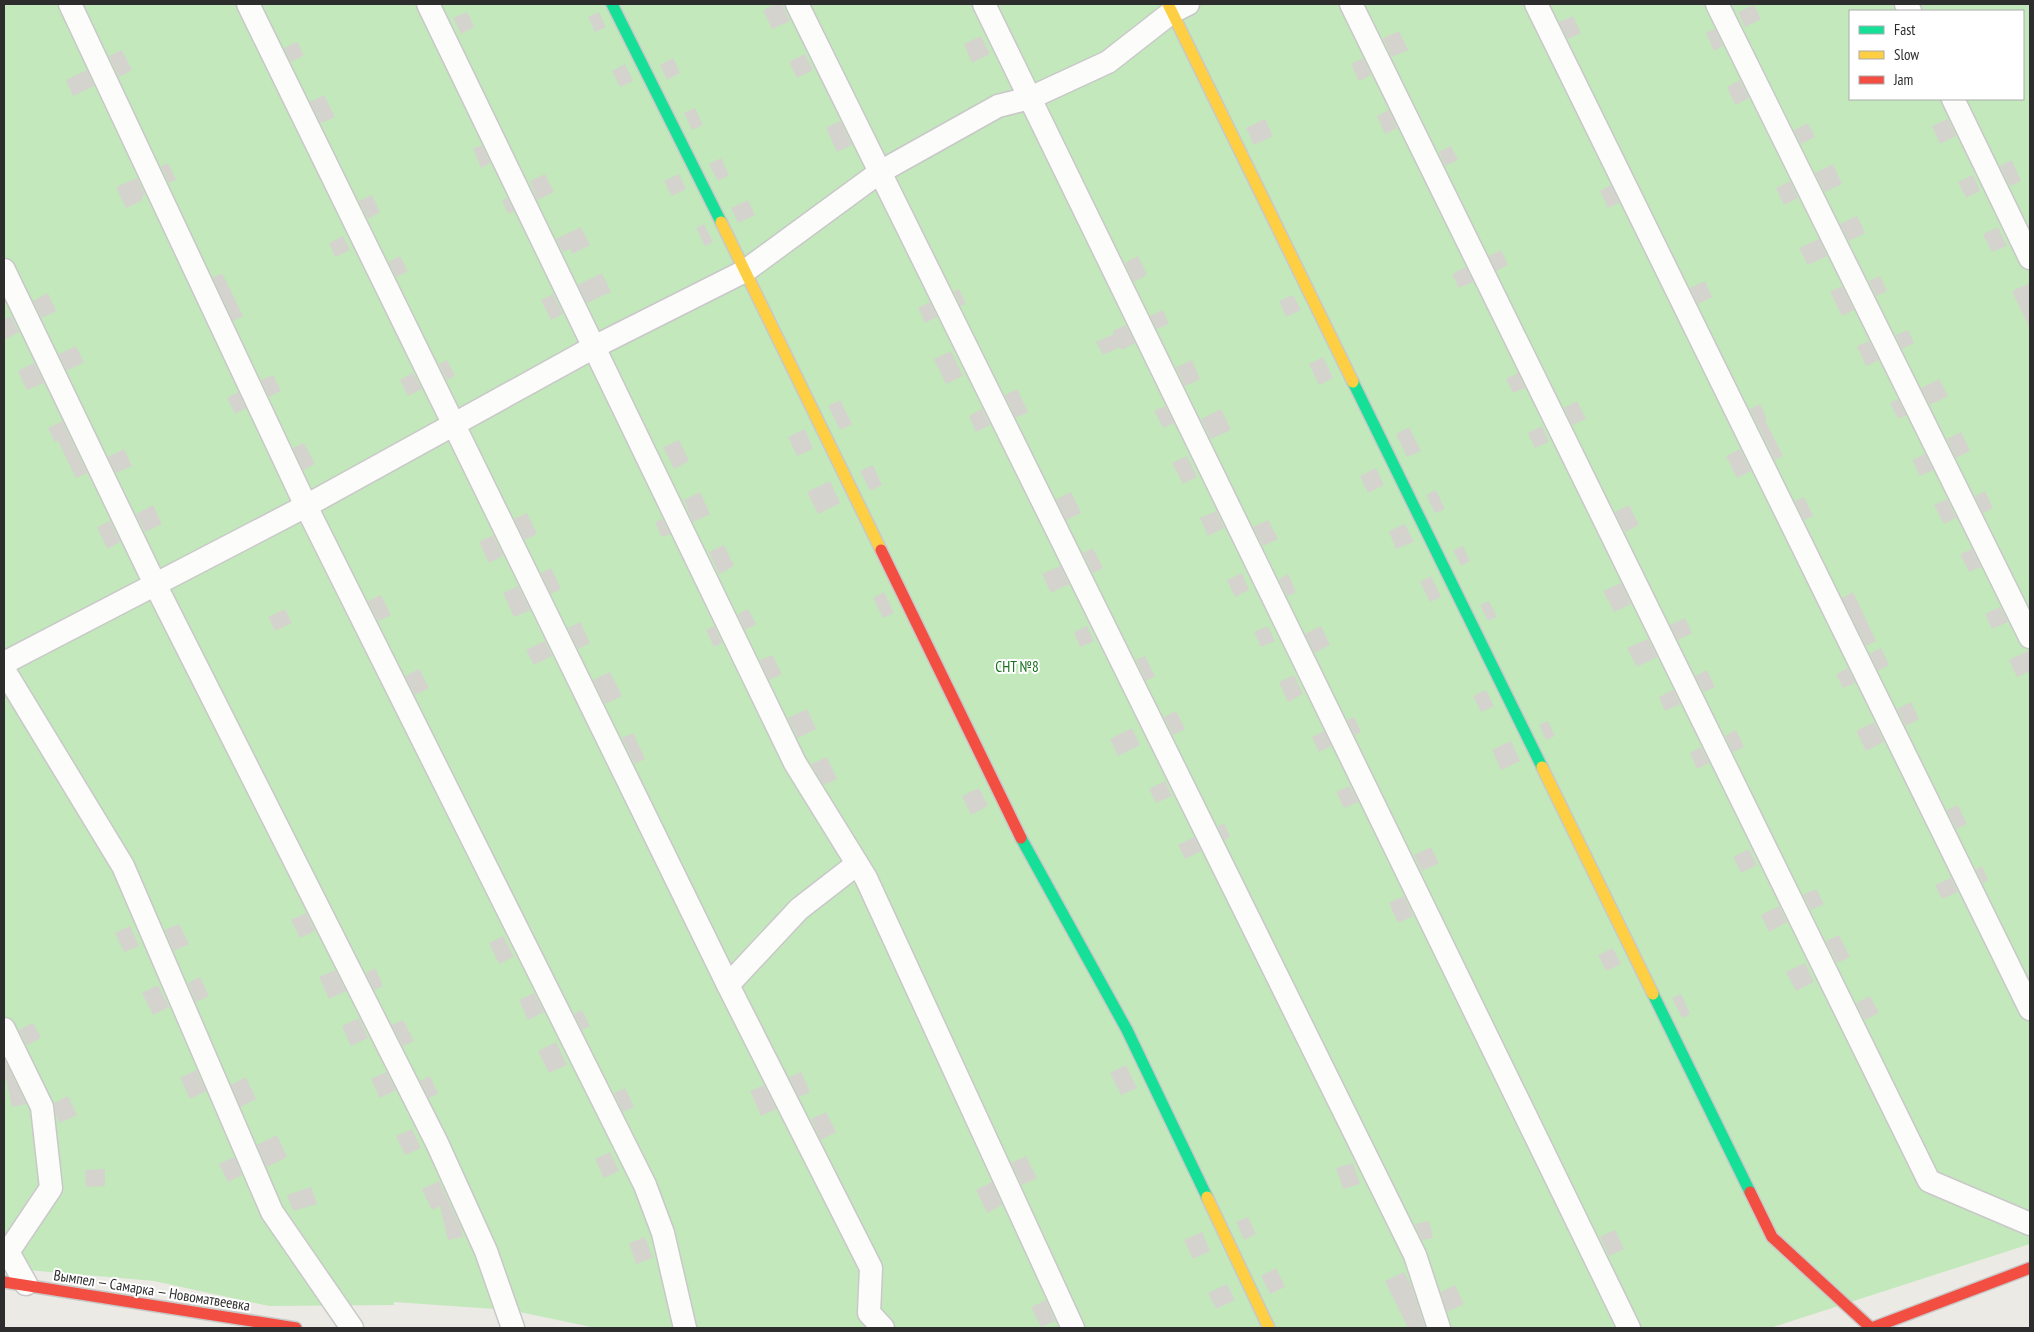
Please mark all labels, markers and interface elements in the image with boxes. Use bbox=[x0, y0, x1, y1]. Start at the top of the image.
legend bbox=[1849, 10, 2024, 100]
text: Fast bbox=[1894, 20, 1915, 39]
text: Slow bbox=[1894, 45, 1919, 64]
text: Jam bbox=[1893, 70, 1913, 89]
park label: СНТ №8 bbox=[995, 657, 1039, 676]
street label: Вымпел — Самарка — Новоматвеевка bbox=[52, 1265, 252, 1315]

